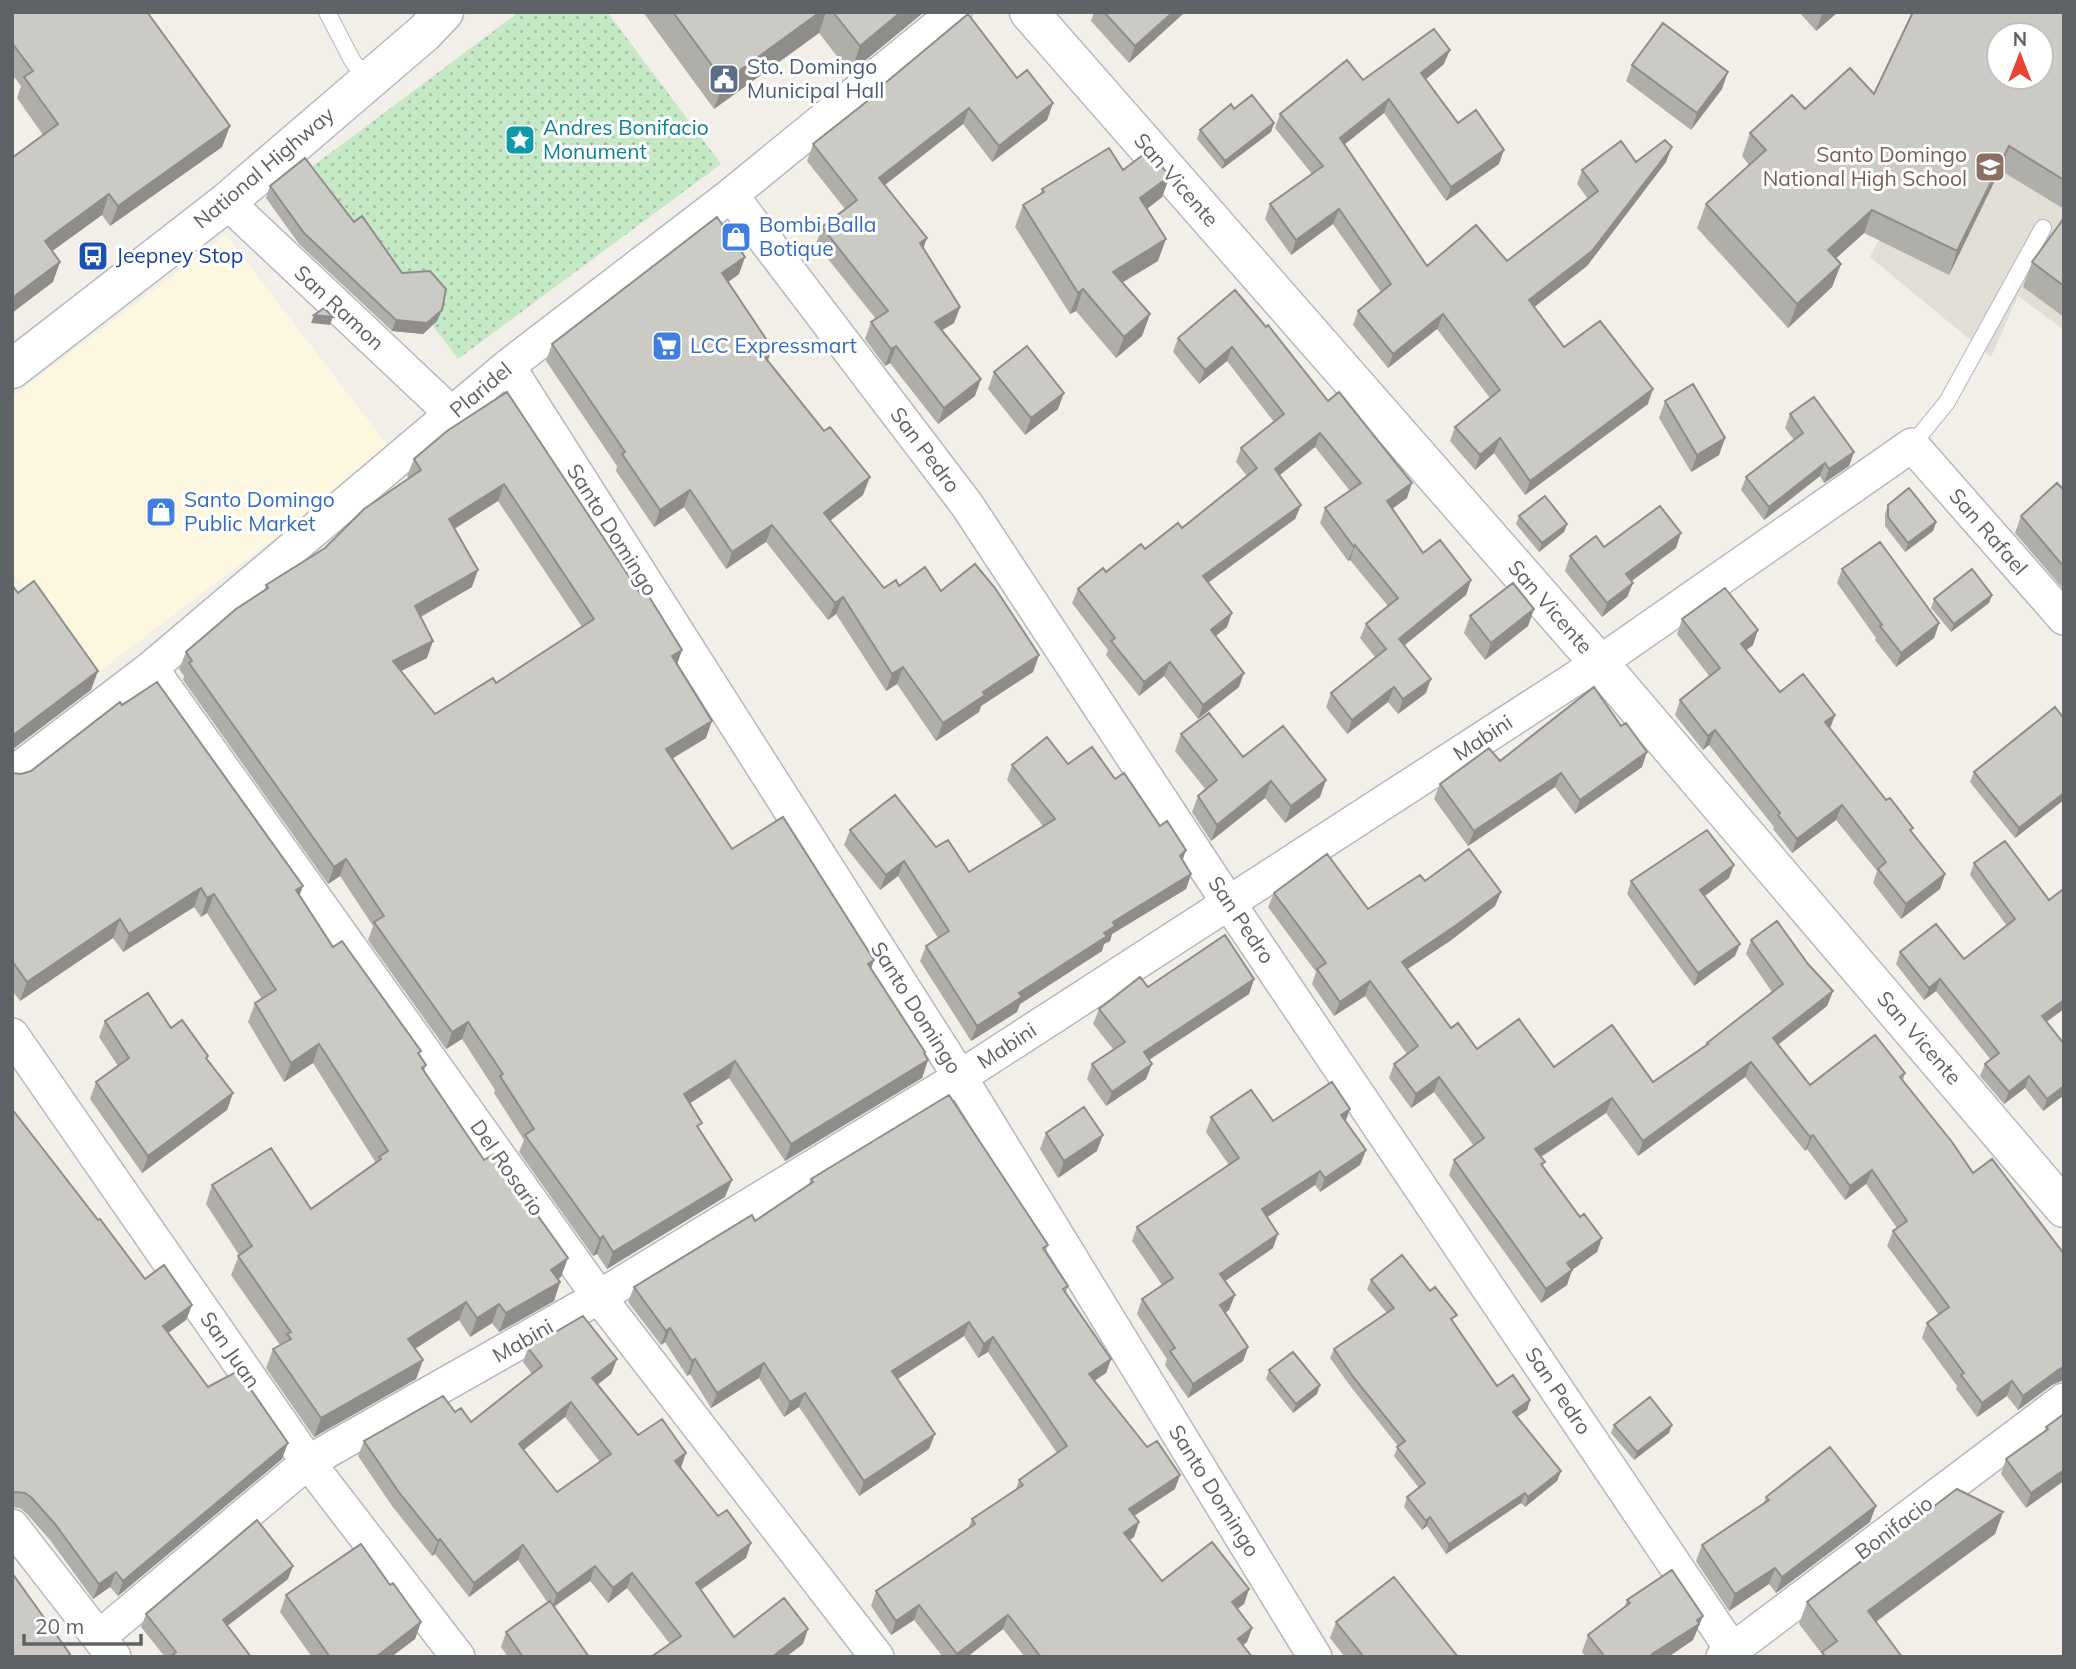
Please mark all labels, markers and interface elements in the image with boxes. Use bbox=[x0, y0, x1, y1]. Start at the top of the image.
north arrow bbox=[1985, 21, 2055, 91]
text: N bbox=[2013, 27, 2027, 51]
place label: Sto. Domingo Municipal Hall bbox=[747, 53, 884, 103]
public building icon: Sto. Domingo Municipal Hall bbox=[707, 62, 741, 96]
street label: National Highway bbox=[188, 101, 339, 234]
place label: Andres Bonifacio Monument bbox=[543, 114, 709, 164]
place icon: Andres Bonifacio Monument bbox=[503, 123, 537, 157]
street label: San Vicente bbox=[1129, 127, 1225, 232]
place label: Santo Domingo National High School bbox=[1763, 141, 1967, 191]
school or university icon: Santo Domingo National High School bbox=[1973, 150, 2007, 184]
place label: Bombi Balla Botique bbox=[759, 211, 876, 261]
shop icon: Bombi Balla Botique bbox=[719, 220, 753, 254]
bus stop icon: Jeepney Stop bbox=[76, 239, 110, 273]
place label: Jeepney Stop bbox=[116, 242, 243, 268]
street label: San Ramon bbox=[289, 259, 390, 355]
supermarket icon: LCC Expressmart bbox=[650, 329, 684, 363]
place label: LCC Expressmart bbox=[690, 332, 857, 358]
street label: Plaridel bbox=[444, 356, 517, 423]
street label: San Pedro bbox=[885, 402, 966, 497]
street label: Santo Domingo bbox=[562, 459, 664, 600]
street label: San Rafael bbox=[1944, 483, 2034, 580]
place label: Santo Domingo Public Market bbox=[184, 486, 335, 536]
shop icon: Santo Domingo Public Market bbox=[144, 495, 178, 529]
street label: San Vicente bbox=[1503, 554, 1599, 659]
street label: Mabini bbox=[1448, 708, 1517, 766]
street label: San Pedro bbox=[1203, 871, 1281, 968]
street label: Santo Domingo bbox=[866, 937, 968, 1078]
street label: San Vicente bbox=[1872, 985, 1968, 1090]
street label: Mabini bbox=[972, 1016, 1041, 1074]
street label: Del Rosario bbox=[465, 1114, 550, 1221]
street label: San Juan bbox=[195, 1306, 267, 1393]
street label: Mabini bbox=[488, 1312, 557, 1368]
street label: San Pedro bbox=[1520, 1342, 1598, 1439]
street label: Santo Domingo bbox=[1164, 1420, 1266, 1561]
street label: Bonifacio bbox=[1849, 1490, 1937, 1565]
scale bar bbox=[24, 1602, 142, 1646]
text: 20 m bbox=[35, 1613, 84, 1639]

